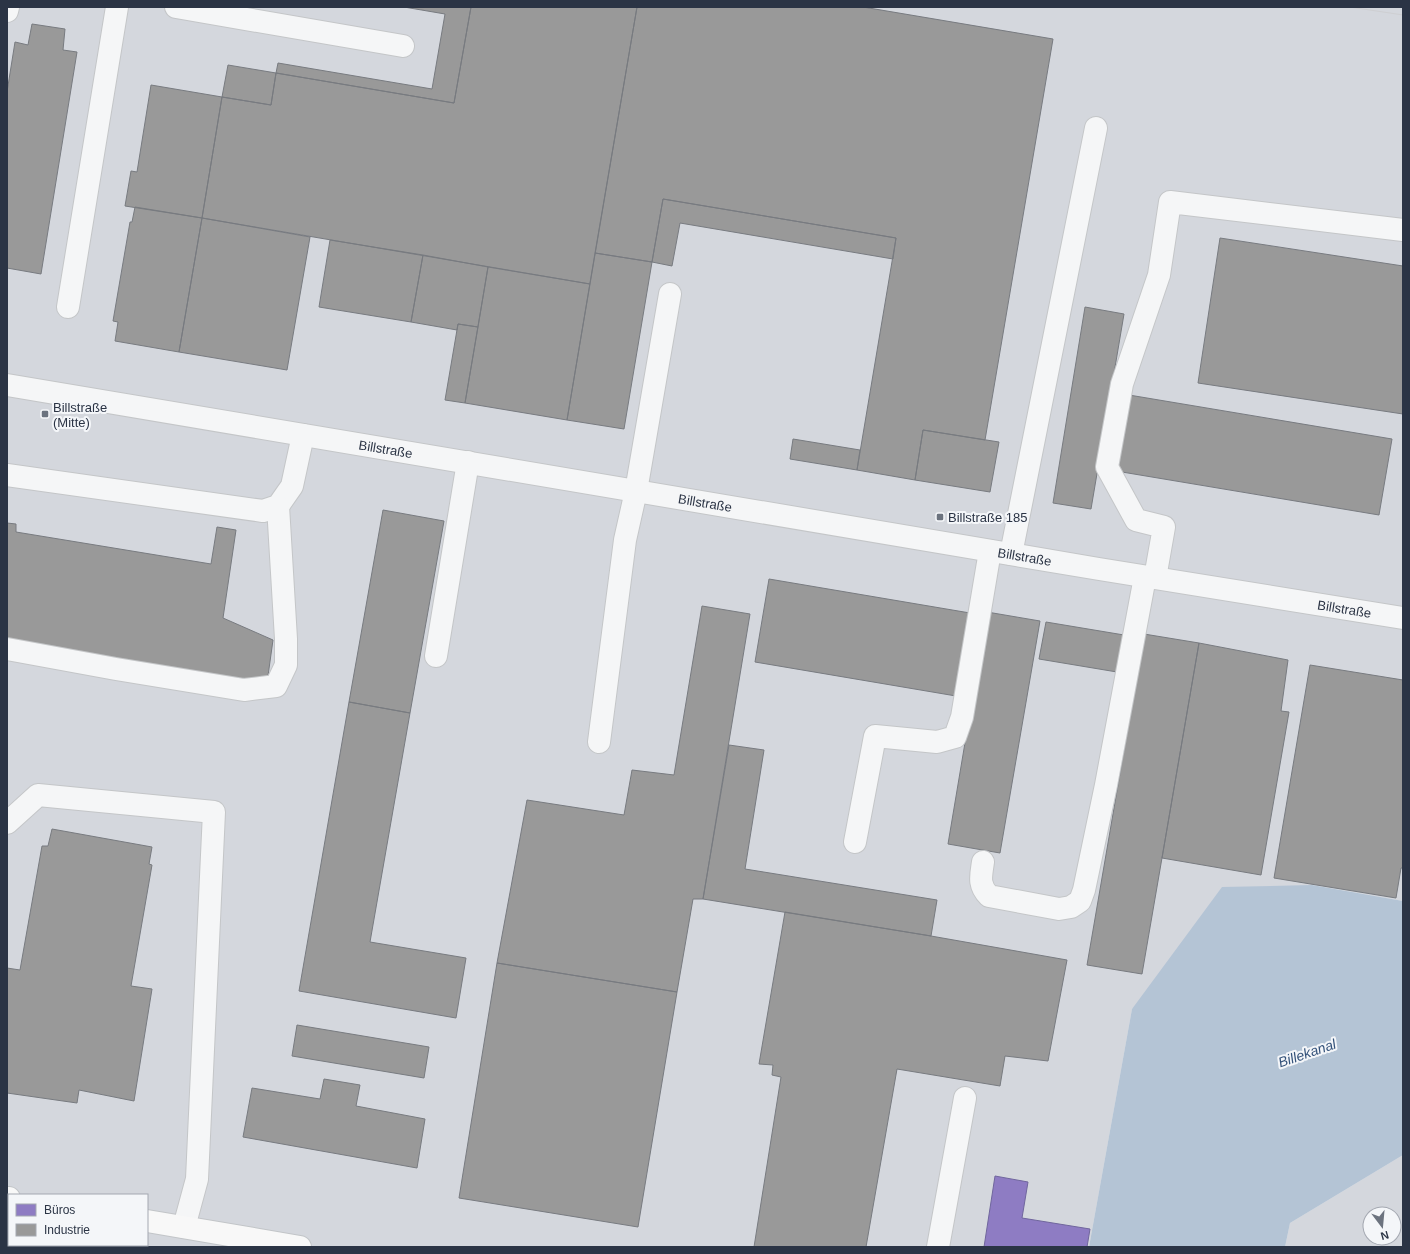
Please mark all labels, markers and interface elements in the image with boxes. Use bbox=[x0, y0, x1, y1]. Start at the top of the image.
place label: Billstraße (Mitte) bbox=[53, 400, 107, 430]
marker: Billstraße (Mitte) bbox=[40, 409, 50, 419]
street label: Billstraße bbox=[358, 437, 414, 461]
street label: Billstraße bbox=[677, 491, 733, 515]
place label: Billstraße 185 bbox=[948, 510, 1027, 525]
marker: Billstraße 185 bbox=[935, 512, 945, 522]
street label: Billstraße bbox=[997, 545, 1053, 568]
street label: Billstraße bbox=[1316, 597, 1372, 620]
water label: Billekanal bbox=[1276, 1035, 1339, 1070]
legend bbox=[8, 1194, 148, 1246]
text: Büros bbox=[44, 1203, 75, 1217]
north arrow bbox=[1362, 1206, 1402, 1246]
text: Industrie bbox=[44, 1223, 90, 1237]
text: N bbox=[1379, 1229, 1390, 1242]

